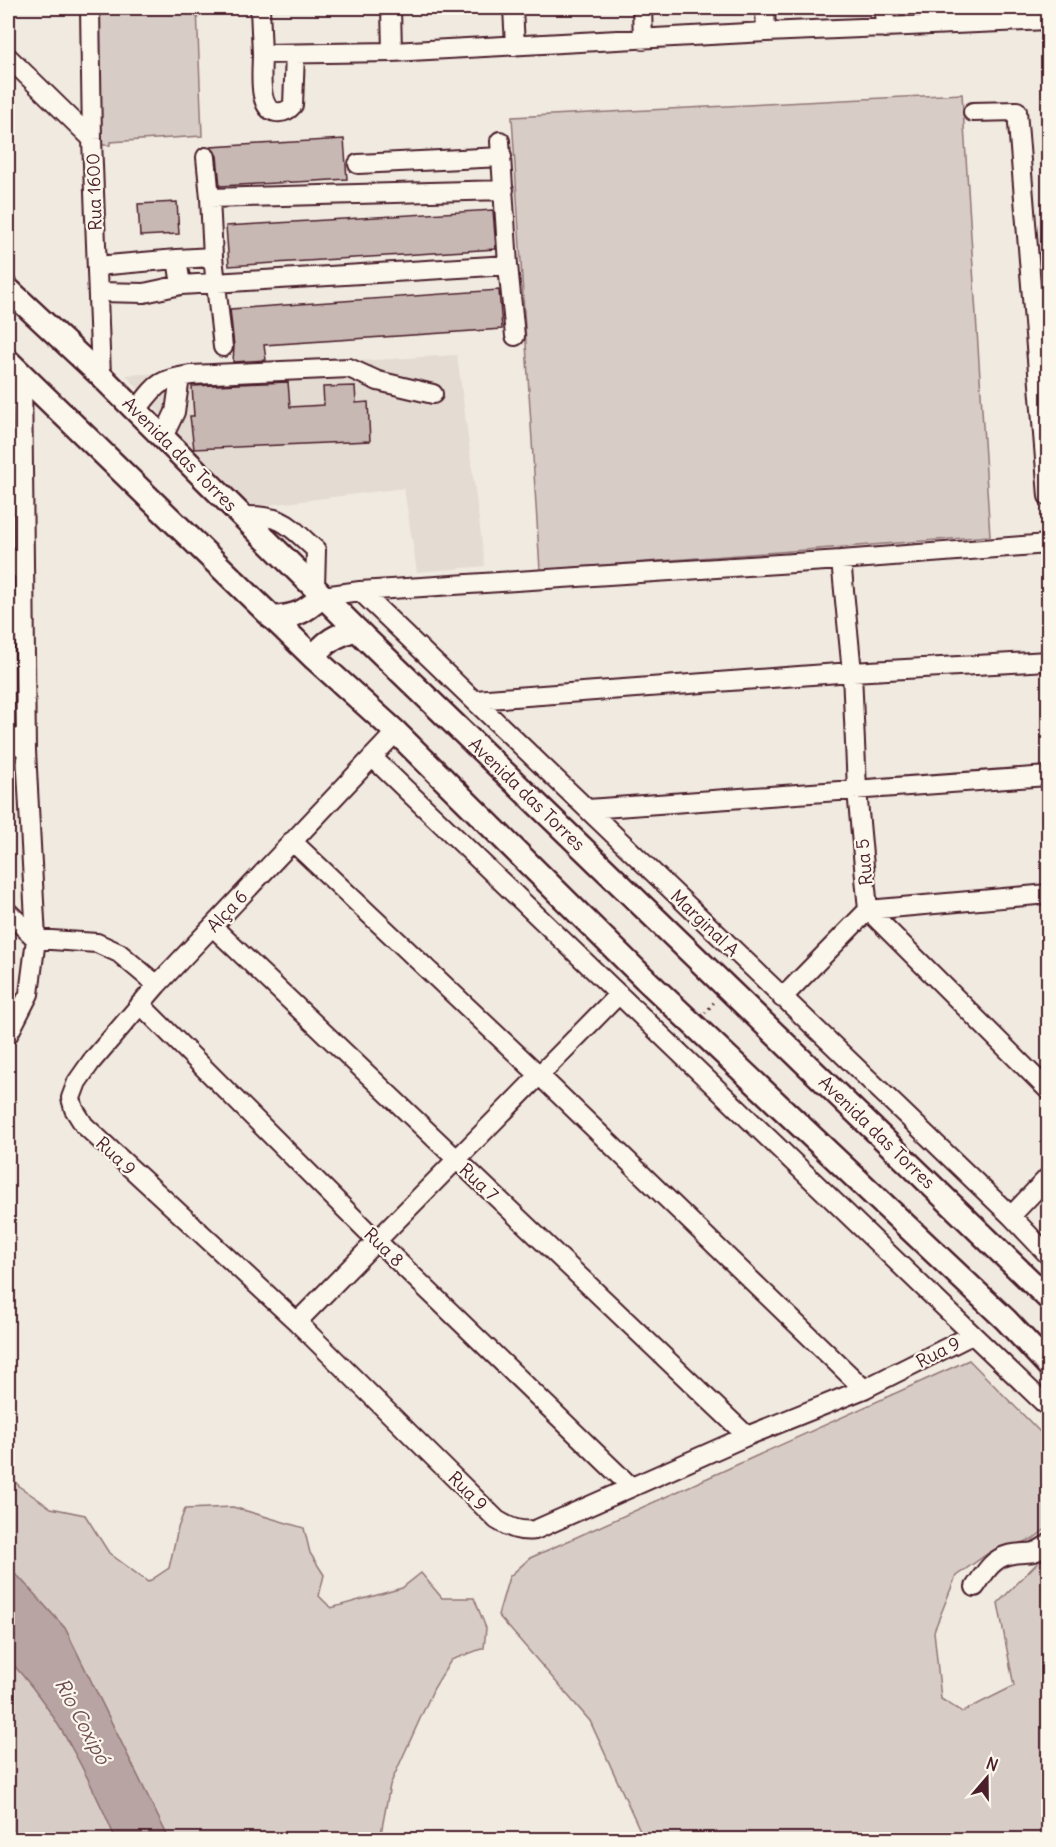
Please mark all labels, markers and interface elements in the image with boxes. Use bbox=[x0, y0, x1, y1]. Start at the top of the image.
street label: Rua 1600 bbox=[81, 153, 107, 231]
street label: Avenida das Torres bbox=[118, 392, 242, 516]
street label: Avenida das Torres bbox=[464, 733, 590, 855]
street label: Rua 5 bbox=[851, 838, 877, 886]
street label: Alça 6 bbox=[202, 885, 252, 937]
street label: Marginal A bbox=[666, 885, 744, 961]
street label: Avenida das Torres bbox=[814, 1071, 940, 1193]
street label: Rua 9 bbox=[91, 1132, 141, 1180]
street label: Rua 7 bbox=[455, 1158, 503, 1206]
street label: Rua 8 bbox=[359, 1223, 409, 1271]
street label: Rua 9 bbox=[912, 1331, 964, 1373]
street label: Rua 9 bbox=[443, 1466, 493, 1516]
water label: Rio Coxipó bbox=[50, 1674, 117, 1770]
north arrow bbox=[957, 1748, 1017, 1808]
text: N bbox=[984, 1753, 1001, 1775]

